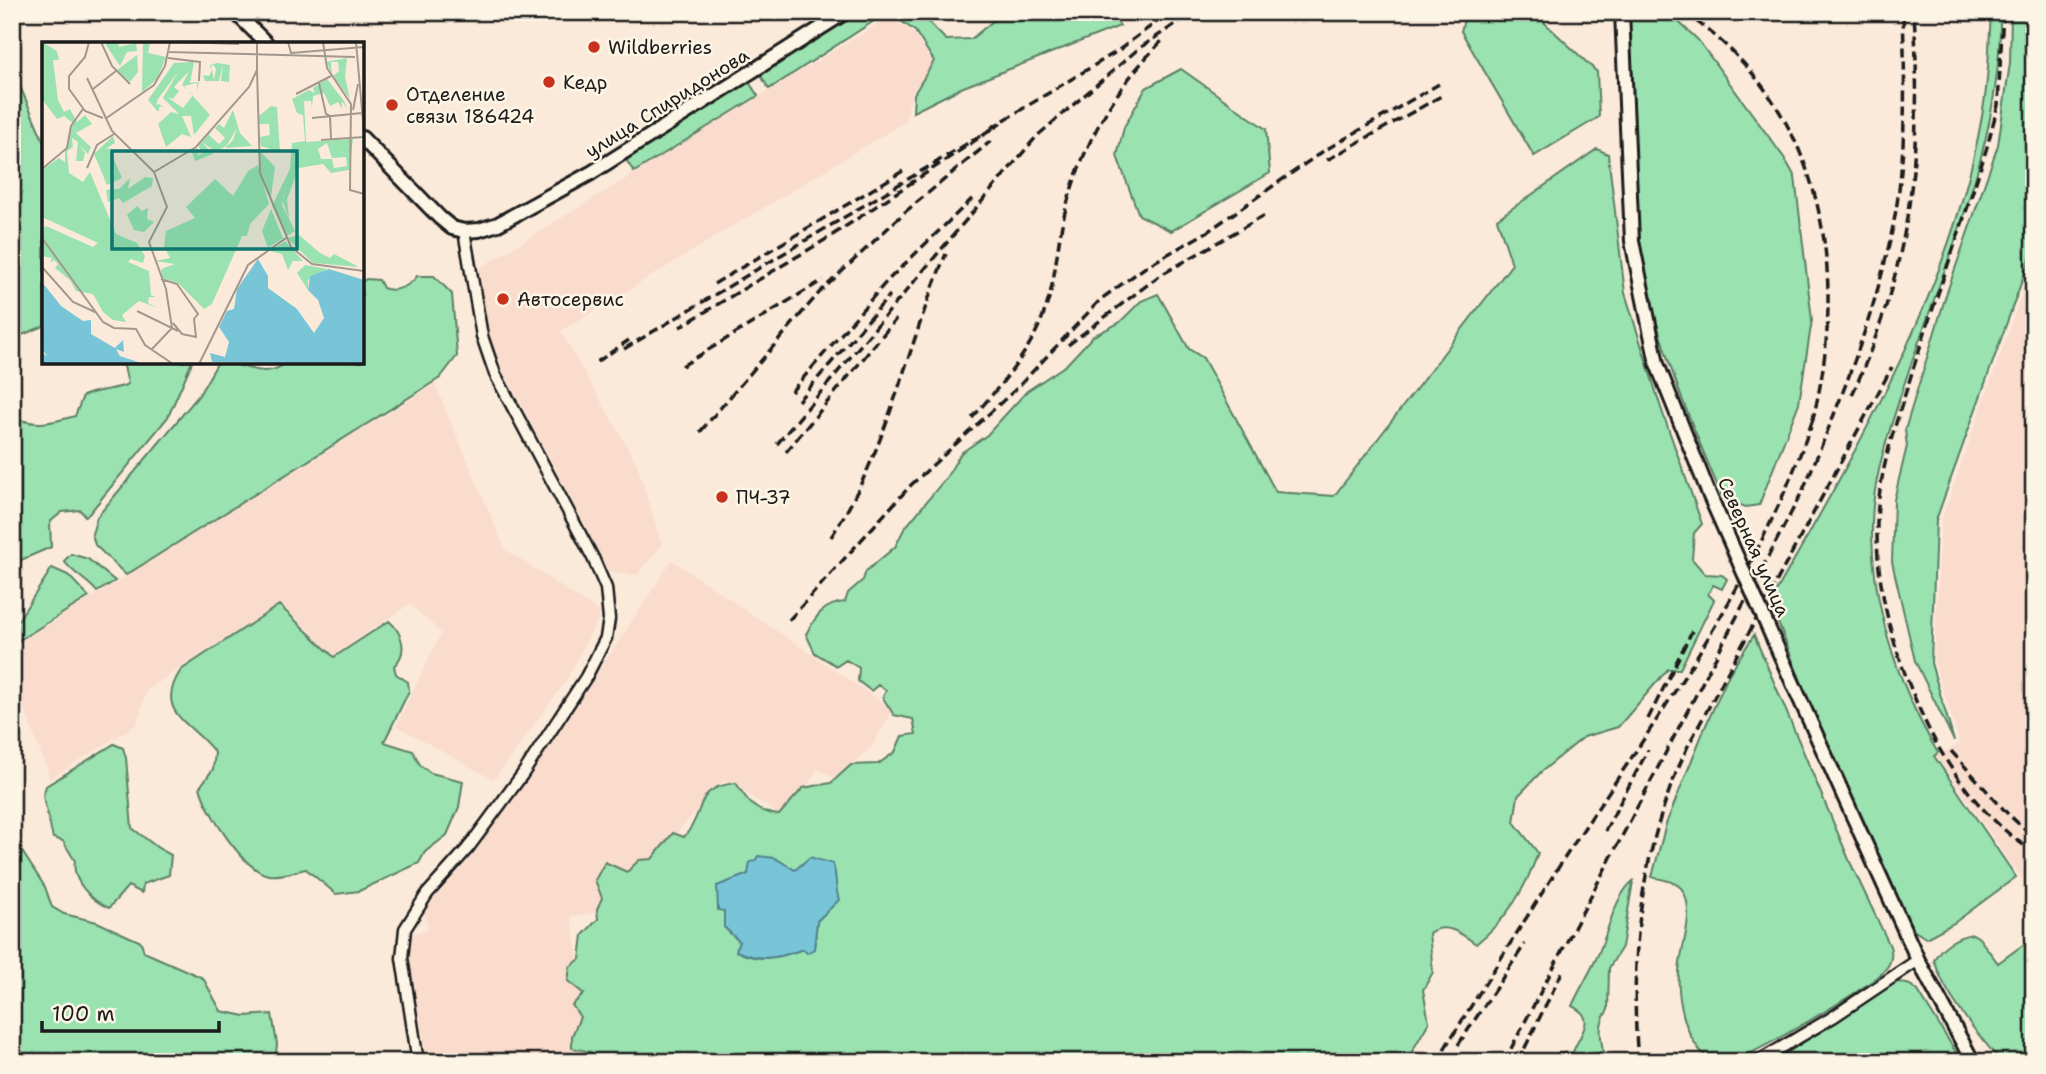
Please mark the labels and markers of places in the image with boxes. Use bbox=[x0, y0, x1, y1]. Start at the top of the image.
place label: Wildberries bbox=[608, 35, 712, 60]
marker: Wildberries bbox=[586, 39, 602, 55]
place label: Кедр bbox=[563, 70, 607, 95]
marker: Кедр bbox=[541, 74, 557, 90]
place label: Отделение связи 186424 bbox=[406, 82, 534, 129]
marker: Отделение связи 186424 bbox=[384, 97, 400, 113]
place label: Автосервис bbox=[517, 287, 624, 312]
marker: Автосервис bbox=[495, 291, 511, 307]
place label: ПЧ-37 bbox=[736, 485, 791, 510]
marker: ПЧ-37 bbox=[714, 489, 730, 505]

